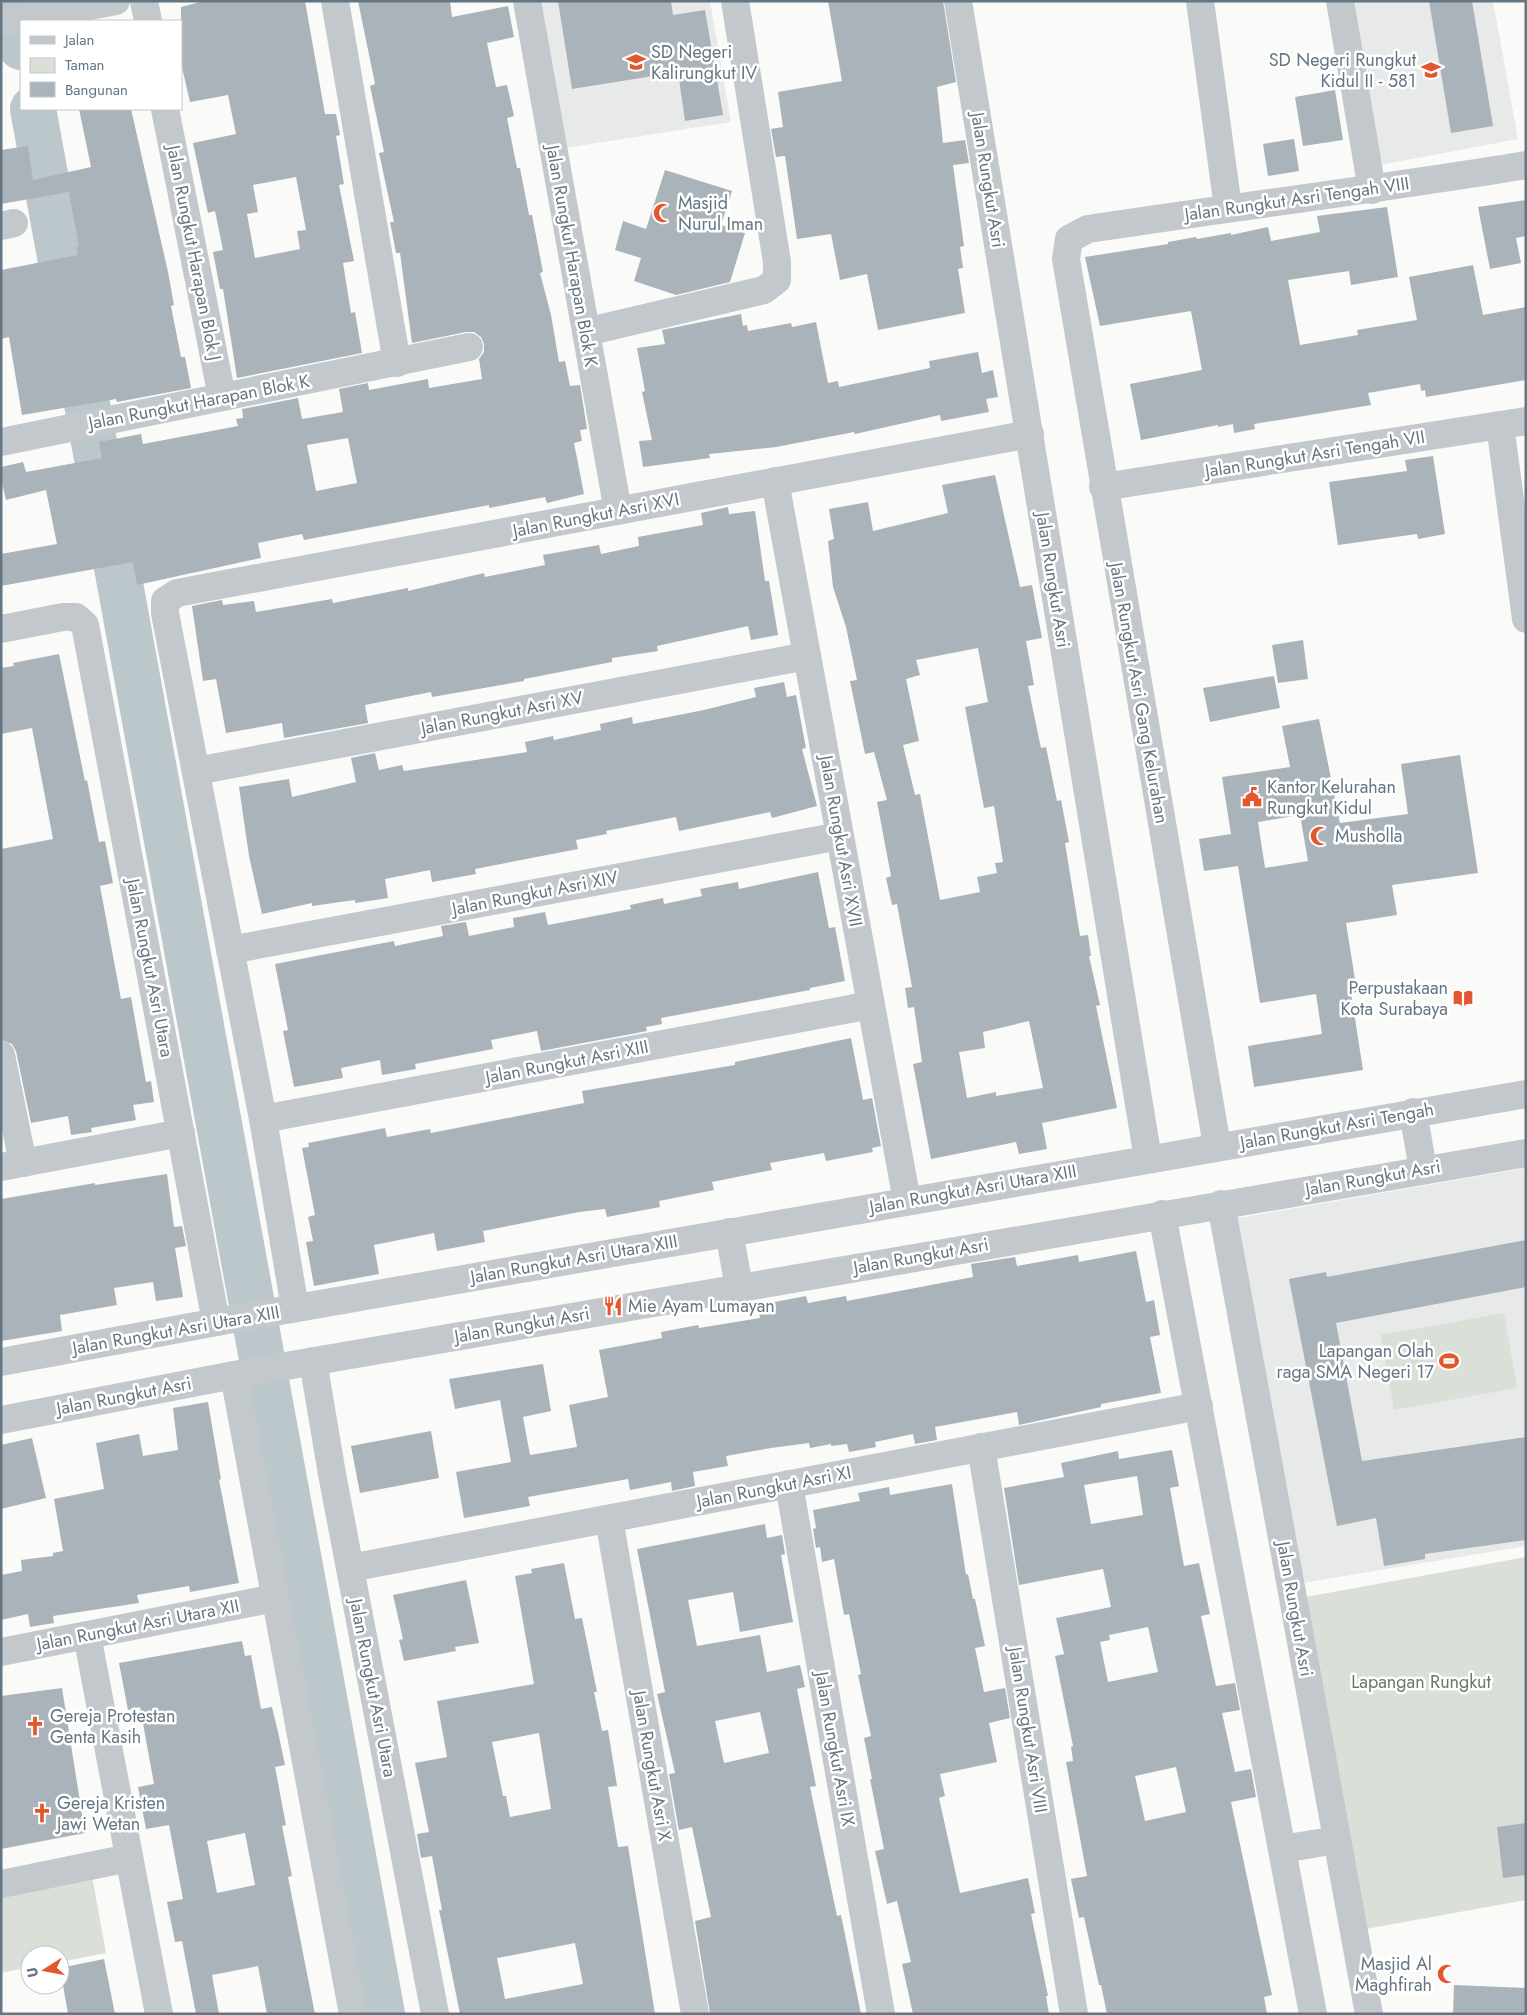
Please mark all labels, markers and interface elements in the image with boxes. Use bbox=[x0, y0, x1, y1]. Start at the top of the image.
legend bbox=[20, 20, 182, 110]
text: Jalan bbox=[63, 29, 94, 51]
place label: SD Negeri Kalirungkut IV bbox=[651, 39, 757, 86]
place label: SD Negeri Rungkut Kidul II - 581 bbox=[1269, 47, 1417, 94]
school or university icon: SD Negeri Kalirungkut IV bbox=[625, 51, 647, 73]
text: Taman bbox=[65, 54, 104, 76]
school or university icon: SD Negeri Rungkut Kidul II - 581 bbox=[1420, 59, 1442, 81]
text: Bangunan bbox=[65, 79, 128, 101]
street label: Jalan Rungkut Asri bbox=[964, 108, 1012, 250]
street label: Jalan Rungkut Harapan Blok J bbox=[160, 141, 228, 363]
street label: Jalan Rungkut Harapan Blok K bbox=[539, 141, 604, 370]
street label: Jalan Rungkut Asri Tengah VIII bbox=[1181, 170, 1411, 228]
place label: Masjid Nurul Iman bbox=[678, 190, 763, 237]
mosque icon: Masjid Nurul Iman bbox=[652, 202, 674, 224]
street label: Jalan Rungkut Harapan Blok K bbox=[84, 368, 312, 437]
street label: Jalan Rungkut Asri Tengah VII bbox=[1201, 424, 1427, 485]
street label: Jalan Rungkut Asri XVI bbox=[509, 486, 681, 544]
street label: Jalan Rungkut Asri bbox=[1029, 508, 1077, 650]
street label: Jalan Rungkut Asri Gang Kelurahan bbox=[1103, 558, 1175, 826]
street label: Jalan Rungkut Asri XV bbox=[417, 685, 585, 742]
street label: Jalan Rungkut Asri XVII bbox=[813, 751, 869, 929]
place label: Kantor Kelurahan Rungkut Kidul bbox=[1267, 774, 1396, 821]
public building icon: Kantor Kelurahan Rungkut Kidul bbox=[1241, 786, 1263, 808]
place label: Musholla bbox=[1335, 823, 1403, 849]
mosque icon: Musholla bbox=[1309, 825, 1331, 847]
street label: Jalan Rungkut Asri XIV bbox=[448, 864, 620, 922]
street label: Jalan Rungkut Asri Utara bbox=[120, 875, 180, 1059]
place label: Perpustakaan Kota Surabaya bbox=[1341, 975, 1448, 1022]
library icon: Perpustakaan Kota Surabaya bbox=[1452, 987, 1474, 1009]
street label: Jalan Rungkut Asri XIII bbox=[481, 1033, 651, 1091]
street label: Jalan Rungkut Asri Tengah bbox=[1236, 1096, 1436, 1156]
street label: Jalan Rungkut Asri bbox=[1301, 1153, 1443, 1203]
street label: Jalan Rungkut Asri Utara XIII bbox=[865, 1158, 1079, 1220]
street label: Jalan Rungkut Asri Utara XIII bbox=[466, 1228, 680, 1290]
street label: Jalan Rungkut Asri bbox=[849, 1231, 991, 1281]
place label: Mie Ayam Lumayan bbox=[628, 1293, 775, 1319]
restaurant icon: Mie Ayam Lumayan bbox=[602, 1295, 624, 1317]
street label: Jalan Rungkut Asri Utara XIII bbox=[68, 1299, 282, 1361]
street label: Jalan Rungkut Asri bbox=[450, 1300, 592, 1350]
place label: Lapangan Olah raga SMA Negeri 17 bbox=[1277, 1338, 1435, 1385]
sports icon: Lapangan Olah raga SMA Negeri 17 bbox=[1438, 1350, 1460, 1372]
street label: Jalan Rungkut Asri bbox=[52, 1370, 194, 1422]
street label: Jalan Rungkut Asri XI bbox=[693, 1459, 853, 1515]
street label: Jalan Rungkut Asri bbox=[1270, 1537, 1320, 1679]
street label: Jalan Rungkut Asri Utara XII bbox=[33, 1593, 241, 1658]
street label: Jalan Rungkut Asri Utara bbox=[343, 1595, 403, 1779]
street label: Jalan Rungkut Asri VIII bbox=[1002, 1643, 1054, 1815]
street label: Jalan Rungkut Asri IX bbox=[808, 1668, 861, 1828]
park label: Lapangan Rungkut bbox=[1351, 1669, 1491, 1695]
street label: Jalan Rungkut Asri X bbox=[626, 1687, 678, 1843]
place label: Gereja Protestan Genta Kasih bbox=[50, 1703, 175, 1750]
church icon: Gereja Protestan Genta Kasih bbox=[24, 1715, 46, 1737]
place label: Gereja Kristen Jawi Wetan bbox=[55, 1790, 165, 1837]
church icon: Gereja Kristen Jawi Wetan bbox=[31, 1802, 53, 1824]
north arrow bbox=[20, 1945, 70, 1995]
place label: Masjid Al Maghfirah bbox=[1355, 1951, 1432, 1998]
mosque icon: Masjid Al Maghfirah bbox=[1436, 1963, 1458, 1985]
text: U bbox=[21, 1966, 43, 1979]

